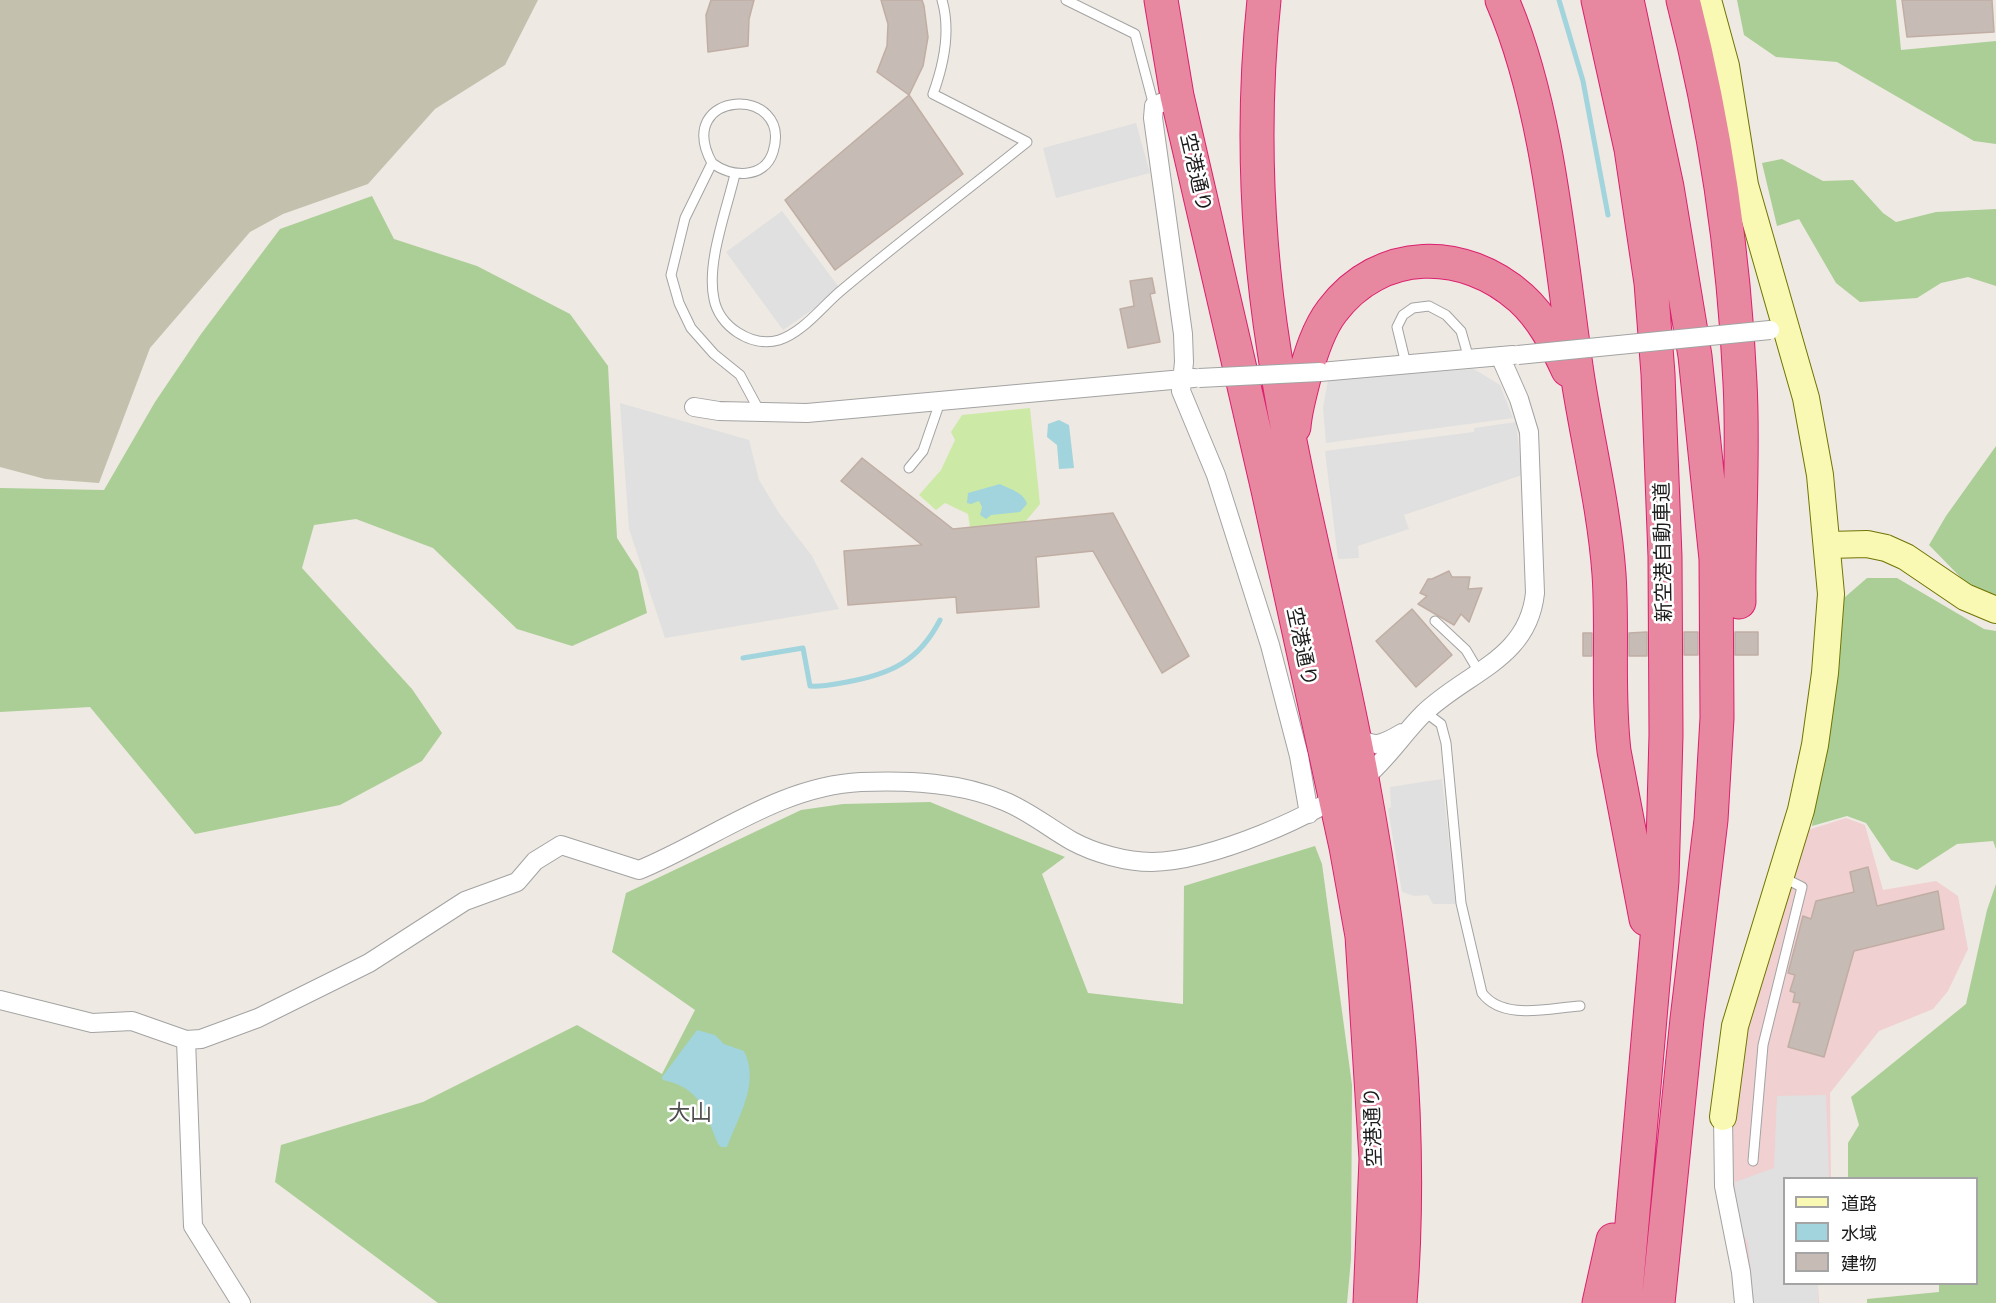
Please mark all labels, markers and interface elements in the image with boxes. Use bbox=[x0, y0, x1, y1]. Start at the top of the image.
street label: 空港通り bbox=[1174, 131, 1216, 215]
street label: 新空港自動車道 bbox=[1651, 482, 1677, 622]
street label: 空港通り bbox=[1281, 605, 1321, 689]
street label: 空港通り bbox=[1361, 1087, 1387, 1167]
district label: 大山 bbox=[668, 1101, 712, 1127]
legend bbox=[1783, 1177, 1978, 1285]
text: 道路 bbox=[1841, 1194, 1877, 1214]
text: 水域 bbox=[1841, 1224, 1877, 1244]
text: 建物 bbox=[1841, 1254, 1877, 1274]

